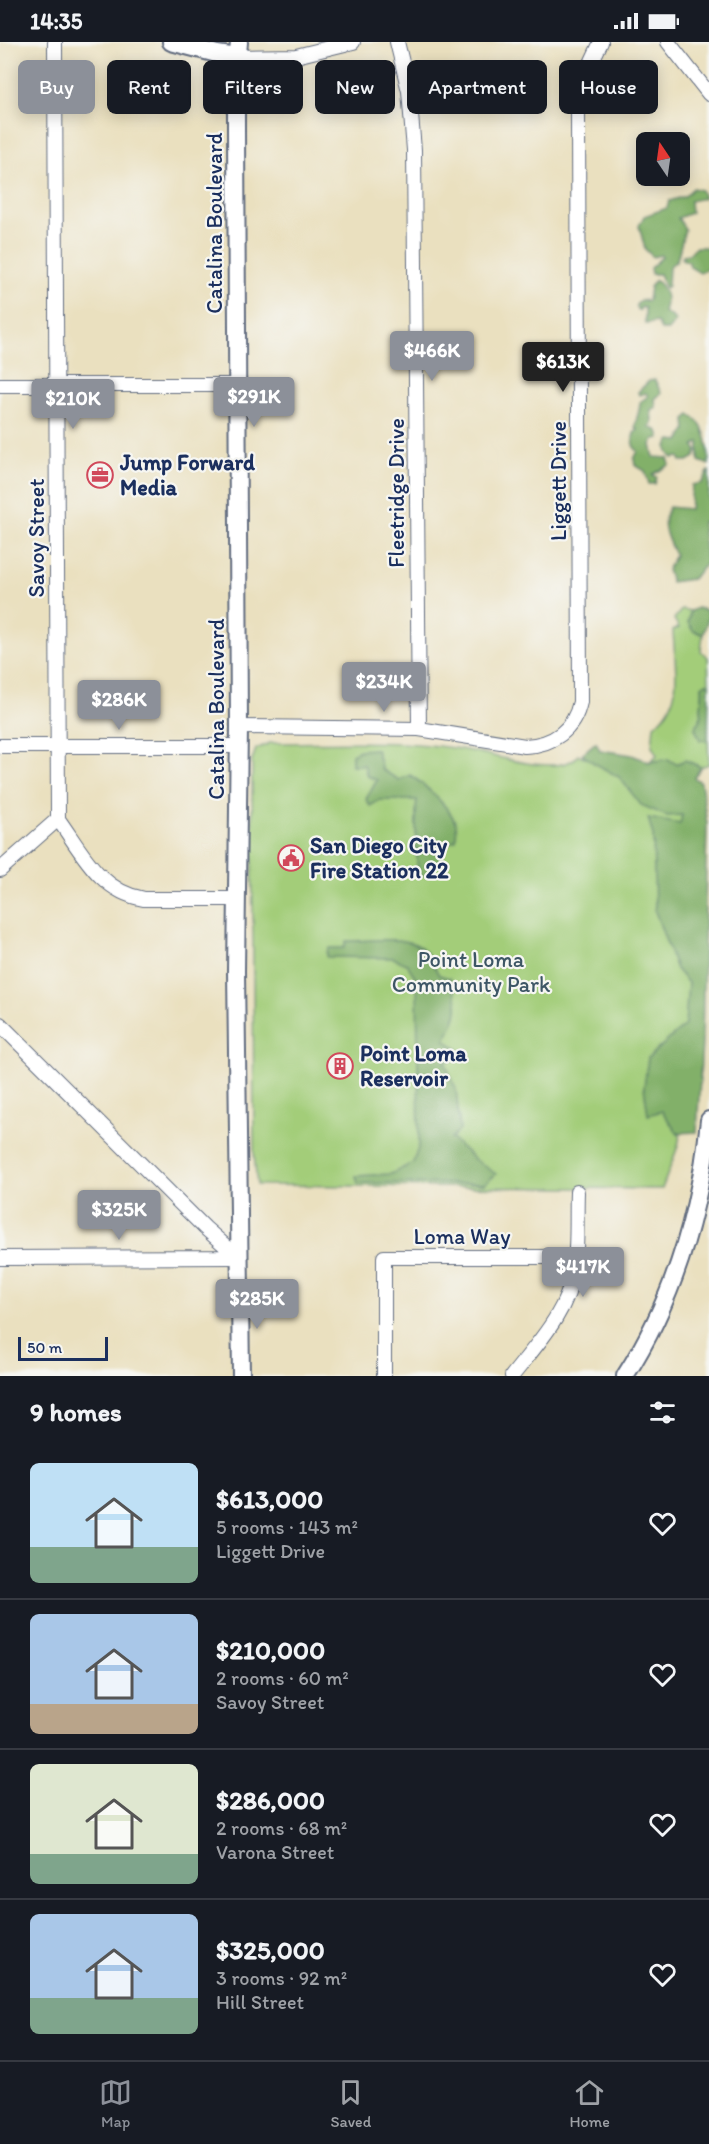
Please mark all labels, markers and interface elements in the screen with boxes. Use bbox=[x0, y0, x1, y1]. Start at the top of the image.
text: 14:35 bbox=[30, 8, 82, 35]
chip: Buy bbox=[18, 60, 95, 114]
chip: Rent bbox=[107, 60, 191, 114]
chip: Filters bbox=[203, 60, 303, 114]
chip: New bbox=[315, 60, 395, 114]
chip: Apartment bbox=[407, 60, 547, 114]
chip: House bbox=[559, 60, 658, 114]
street label: Catalina Boulevard bbox=[201, 132, 228, 314]
north arrow bbox=[636, 132, 690, 186]
map controls bbox=[636, 132, 690, 186]
pin: $466K bbox=[390, 331, 474, 382]
text: $466K bbox=[404, 338, 460, 362]
pin: $613K bbox=[521, 342, 605, 393]
text: $613K bbox=[536, 349, 590, 373]
pin: $291K bbox=[212, 377, 296, 428]
pin: $210K bbox=[31, 379, 115, 430]
text: $291K bbox=[227, 384, 281, 408]
text: $210K bbox=[45, 386, 101, 410]
street label: Fleetridge Drive bbox=[383, 418, 410, 568]
street label: Liggett Drive bbox=[545, 421, 572, 541]
place label: Jump Forward Media bbox=[119, 449, 256, 501]
office icon: Jump Forward Media bbox=[85, 460, 115, 490]
street label: Savoy Street bbox=[23, 478, 50, 598]
street label: Catalina Boulevard bbox=[203, 618, 230, 800]
pin: $234K bbox=[342, 662, 426, 713]
text: $234K bbox=[356, 669, 412, 693]
pin: $286K bbox=[77, 680, 161, 731]
text: $286K bbox=[92, 687, 146, 711]
place label: San Diego City Fire Station 22 bbox=[310, 832, 449, 884]
public building icon: San Diego City Fire Station 22 bbox=[276, 843, 306, 873]
park label: Point Loma Community Park bbox=[392, 946, 551, 998]
place label: Point Loma Reservoir bbox=[360, 1040, 467, 1092]
building icon: Point Loma Reservoir bbox=[325, 1051, 355, 1081]
pin: $325K bbox=[77, 1190, 161, 1241]
text: $325K bbox=[92, 1197, 146, 1221]
street label: Loma Way bbox=[413, 1223, 511, 1250]
pin: $417K bbox=[541, 1247, 625, 1298]
text: $417K bbox=[556, 1254, 610, 1278]
pin: $285K bbox=[215, 1279, 299, 1330]
text: $285K bbox=[230, 1286, 284, 1310]
scale bar bbox=[18, 1334, 108, 1362]
text: 50 m bbox=[27, 1338, 62, 1357]
text: 9 homes bbox=[30, 1396, 122, 1428]
icon: filters bbox=[646, 1396, 679, 1429]
text: $613,000 bbox=[216, 1483, 323, 1515]
icon: home bbox=[78, 1487, 150, 1559]
icon: heart bbox=[646, 1507, 679, 1540]
text: 5 rooms · 143 m² bbox=[216, 1515, 358, 1539]
text: Liggett Drive bbox=[216, 1539, 325, 1563]
text: $210,000 bbox=[216, 1634, 325, 1666]
icon: home bbox=[78, 1638, 150, 1710]
icon: heart bbox=[646, 1658, 679, 1691]
text: 2 rooms · 60 m² bbox=[216, 1666, 349, 1690]
text: Savoy Street bbox=[216, 1690, 324, 1714]
text: $286,000 bbox=[216, 1784, 325, 1816]
icon: home bbox=[78, 1788, 150, 1860]
icon: heart bbox=[646, 1808, 679, 1841]
text: 2 rooms · 68 m² bbox=[216, 1816, 347, 1840]
text: Varona Street bbox=[216, 1840, 334, 1864]
text: $325,000 bbox=[216, 1934, 325, 1966]
icon: home bbox=[78, 1938, 150, 2010]
icon: heart bbox=[646, 1958, 679, 1991]
text: 3 rooms · 92 m² bbox=[216, 1966, 347, 1990]
text: Hill Street bbox=[216, 1990, 304, 2014]
tab: Map bbox=[99, 2076, 132, 2131]
tab: Saved bbox=[330, 2076, 371, 2131]
tab: Home bbox=[570, 2076, 610, 2131]

